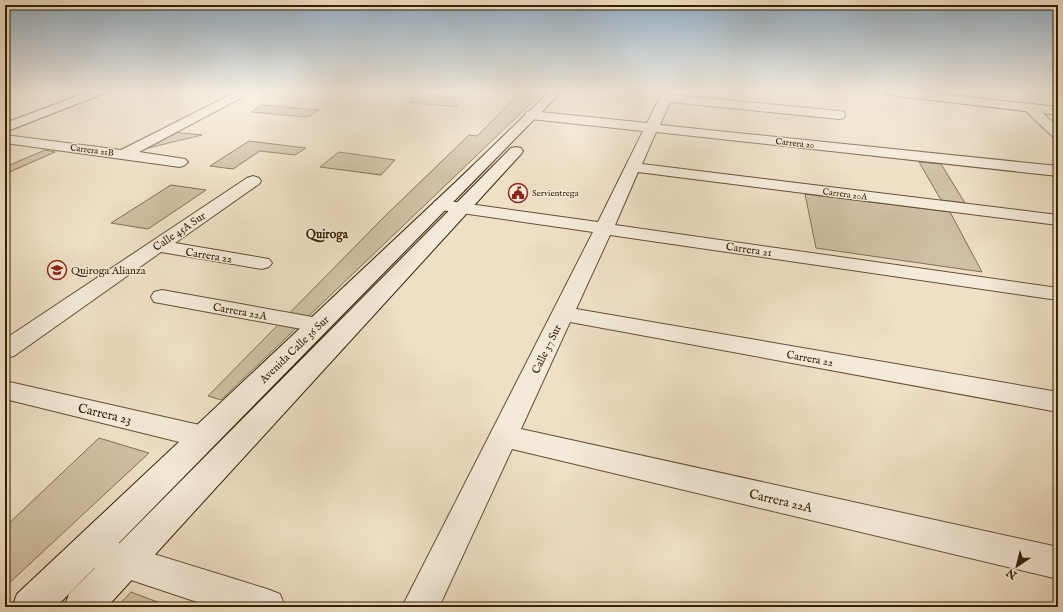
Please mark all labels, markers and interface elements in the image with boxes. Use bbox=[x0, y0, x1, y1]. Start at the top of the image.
street label: Carrera 20 bbox=[775, 136, 815, 151]
street label: Carrera 21B bbox=[70, 142, 114, 159]
public building icon: Servientrega bbox=[507, 182, 529, 204]
street label: Carrera 20A bbox=[822, 186, 869, 203]
place label: Servientrega bbox=[532, 188, 579, 199]
street label: Calle 45A Sur bbox=[151, 209, 209, 255]
district label: Quiroga bbox=[306, 227, 349, 243]
street label: Carrera 21 bbox=[725, 240, 773, 260]
street label: Carrera 22 bbox=[184, 245, 233, 267]
school or university icon: Quiroga Alianza bbox=[46, 259, 68, 281]
place label: Quiroga Alianza bbox=[71, 264, 146, 278]
street label: Carrera 22A bbox=[212, 300, 269, 324]
street label: Avenida Calle 36 Sur bbox=[256, 313, 332, 387]
street label: Calle 37 Sur bbox=[529, 323, 565, 376]
street label: Carrera 22 bbox=[785, 348, 834, 370]
street label: Carrera 23 bbox=[76, 400, 133, 429]
street label: Carrera 22A bbox=[747, 486, 815, 517]
north arrow bbox=[997, 546, 1037, 586]
text: N bbox=[1004, 565, 1021, 582]

